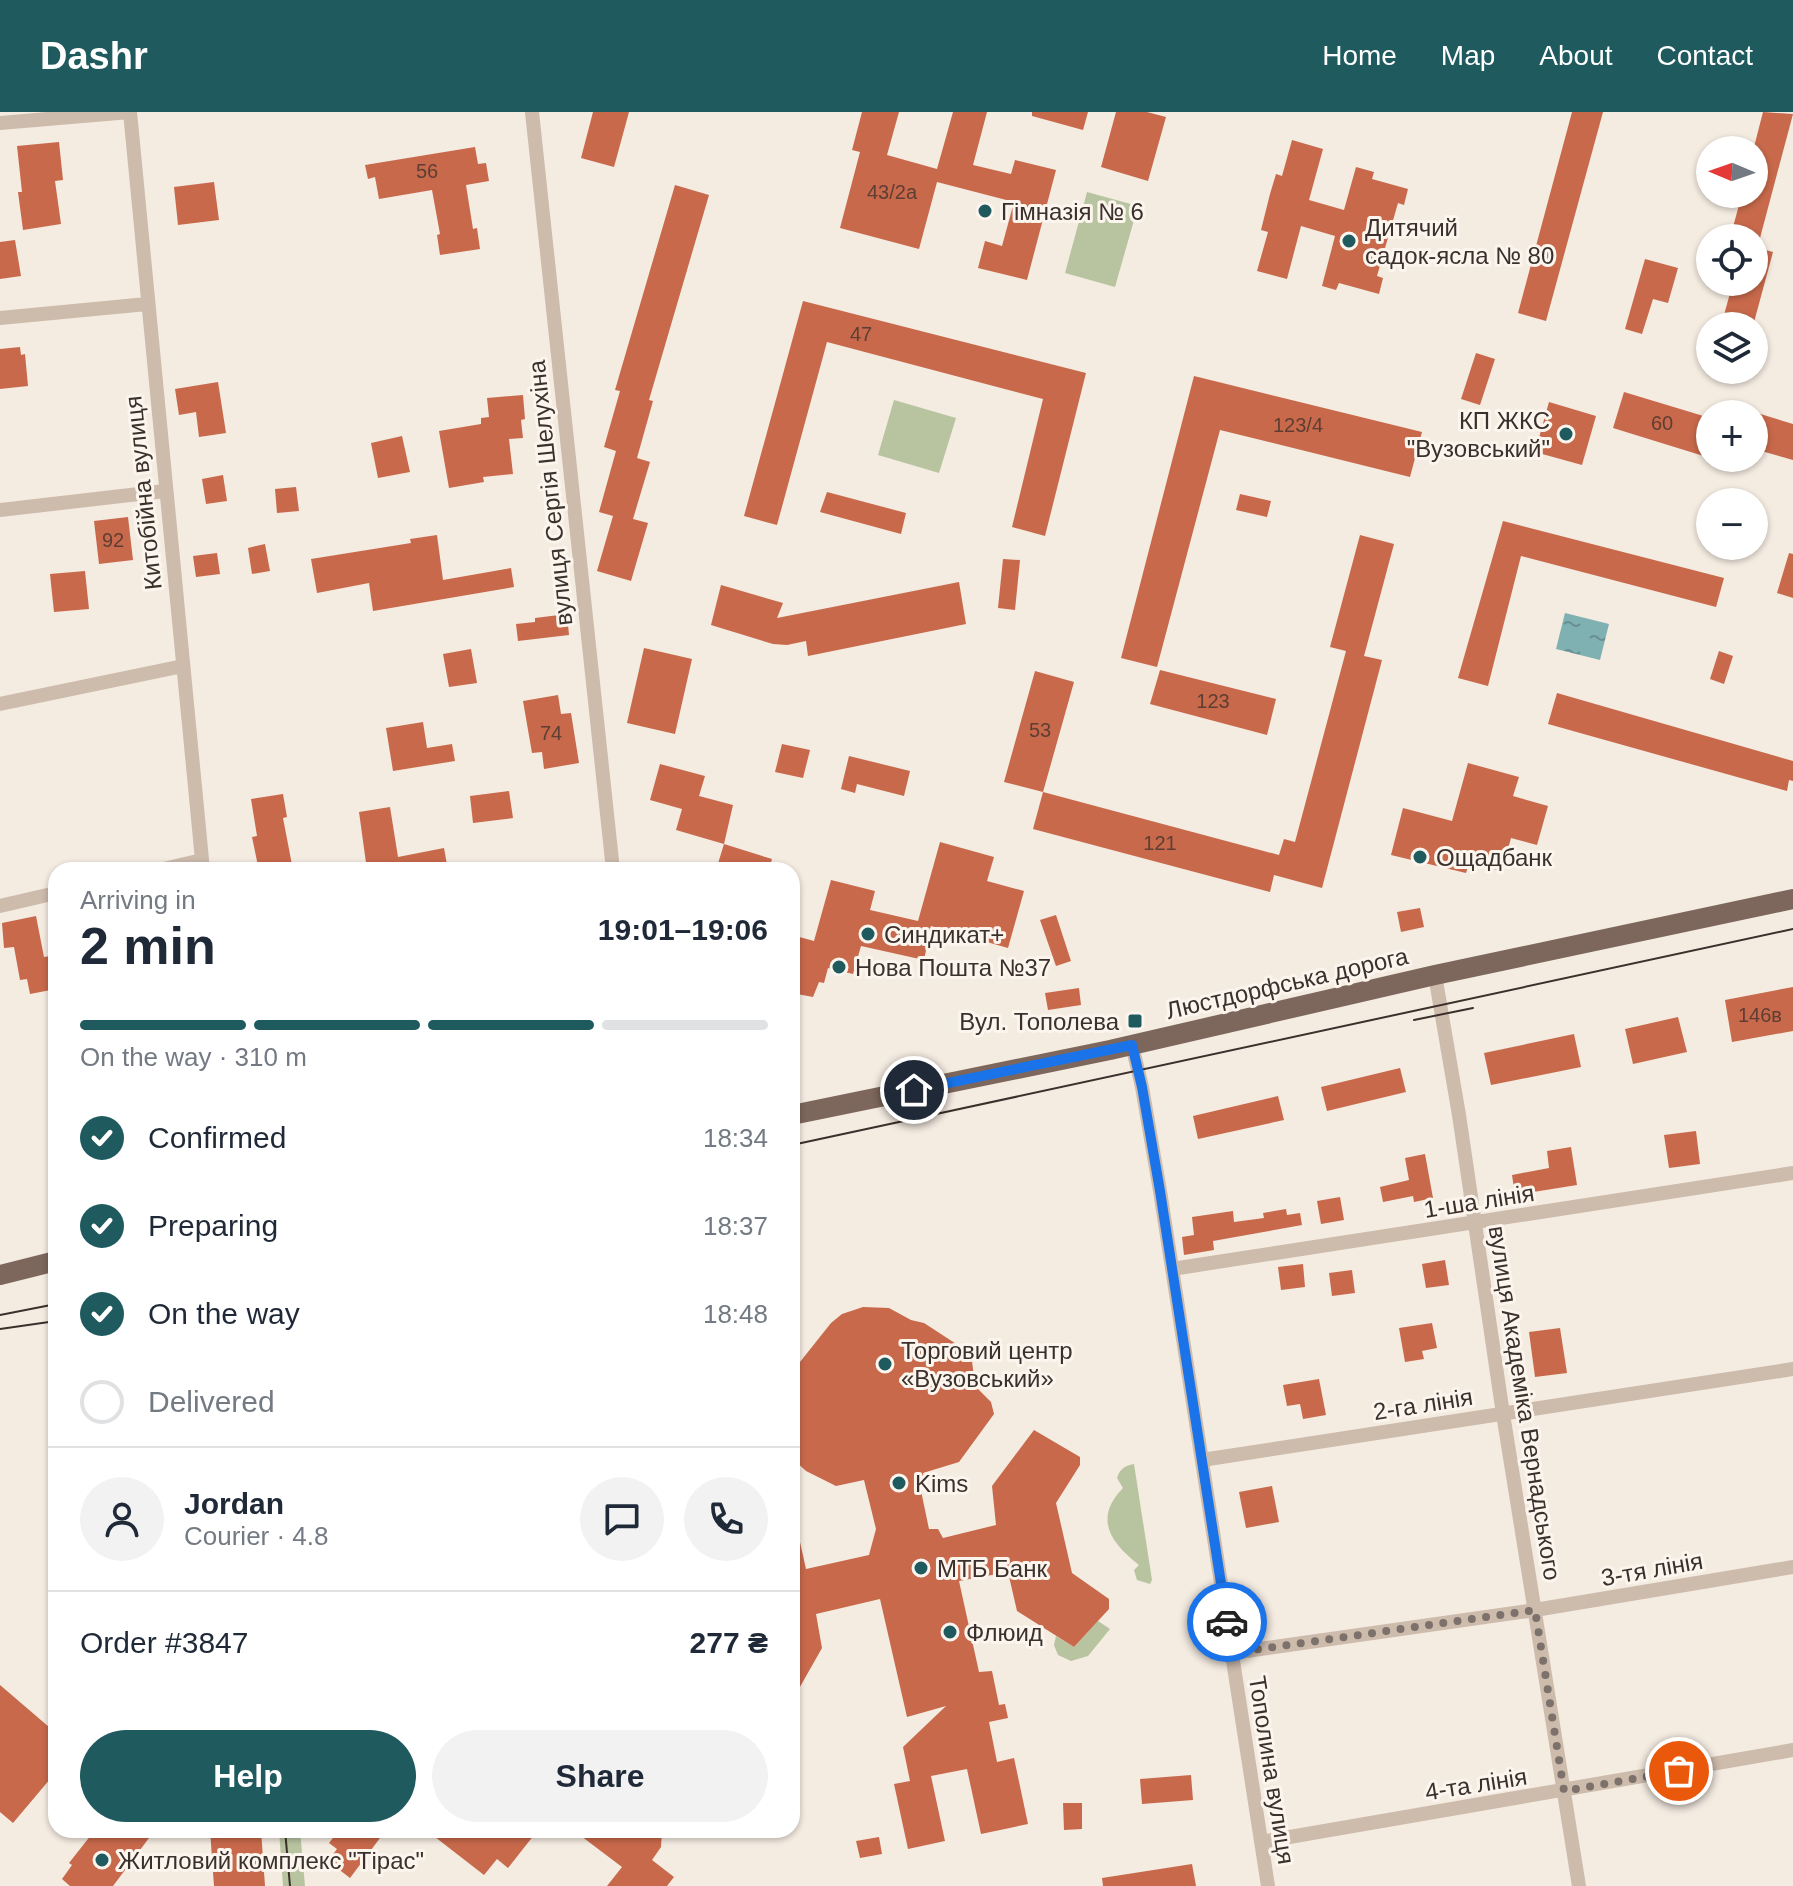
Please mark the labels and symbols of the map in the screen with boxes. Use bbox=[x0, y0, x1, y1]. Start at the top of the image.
north arrow bbox=[1696, 136, 1768, 208]
house number: 56 bbox=[416, 160, 438, 182]
house number: 43/2а bbox=[867, 181, 918, 203]
place label: Гімназія № 6 bbox=[1001, 198, 1144, 225]
marker: Гімназія № 6 bbox=[976, 202, 994, 220]
place label: Дитячий садок-ясла № 80 bbox=[1365, 214, 1554, 269]
marker: Дитячий садок-ясла № 80 bbox=[1340, 232, 1358, 250]
house number: 47 bbox=[850, 323, 872, 345]
street label: вулиця Сергія Шелухіна bbox=[523, 358, 577, 627]
street label: Китобійна вулиця bbox=[119, 395, 167, 591]
place label: КП ЖКС "Вузовський" bbox=[1407, 407, 1550, 462]
house number: 60 bbox=[1651, 412, 1673, 434]
house number: 123/4 bbox=[1273, 414, 1323, 436]
marker: КП ЖКС "Вузовський" bbox=[1557, 425, 1575, 443]
house number: 92 bbox=[102, 529, 124, 551]
house number: 123 bbox=[1196, 690, 1230, 712]
house number: 53 bbox=[1029, 719, 1051, 741]
house number: 74 bbox=[540, 722, 562, 744]
house number: 121 bbox=[1143, 832, 1177, 854]
place label: Ощадбанк bbox=[1436, 844, 1553, 871]
marker: Ощадбанк bbox=[1411, 848, 1429, 866]
place label: Синдикат+ bbox=[884, 921, 1004, 948]
marker: Синдикат+ bbox=[859, 925, 877, 943]
street label: Люстдорфська дорога bbox=[1163, 942, 1411, 1024]
place label: Нова Пошта №37 bbox=[855, 954, 1051, 981]
marker: Нова Пошта №37 bbox=[830, 958, 848, 976]
house number: 146в bbox=[1738, 1004, 1782, 1026]
place label: Вул. Тополева bbox=[959, 1008, 1120, 1035]
marker: Вул. Тополева bbox=[1126, 1012, 1144, 1030]
pin bbox=[880, 1056, 948, 1124]
street label: 1-ша лінія bbox=[1422, 1179, 1536, 1223]
street label: вулиця Академіка Вернадського bbox=[1484, 1224, 1566, 1582]
place label: Торговий центр «Вузовський» bbox=[901, 1337, 1073, 1392]
marker: Торговий центр «Вузовський» bbox=[876, 1355, 894, 1373]
street label: 2-га лінія bbox=[1371, 1383, 1475, 1425]
place label: Kims bbox=[915, 1470, 968, 1497]
marker: Kims bbox=[890, 1474, 908, 1492]
street label: 3-тя лінія bbox=[1599, 1547, 1705, 1591]
place label: МТБ Банк bbox=[937, 1555, 1047, 1582]
marker: МТБ Банк bbox=[912, 1559, 930, 1577]
courier bbox=[1187, 1582, 1267, 1662]
place label: Флюид bbox=[966, 1619, 1043, 1646]
marker: Флюид bbox=[941, 1623, 959, 1641]
street label: Тополина вулиця bbox=[1244, 1674, 1300, 1866]
pin bbox=[1645, 1737, 1713, 1805]
street label: 4-та лінія bbox=[1423, 1763, 1529, 1805]
place label: Житловий комплекс "Тірас" bbox=[118, 1847, 424, 1874]
marker: Житловий комплекс "Тірас" bbox=[93, 1851, 111, 1869]

